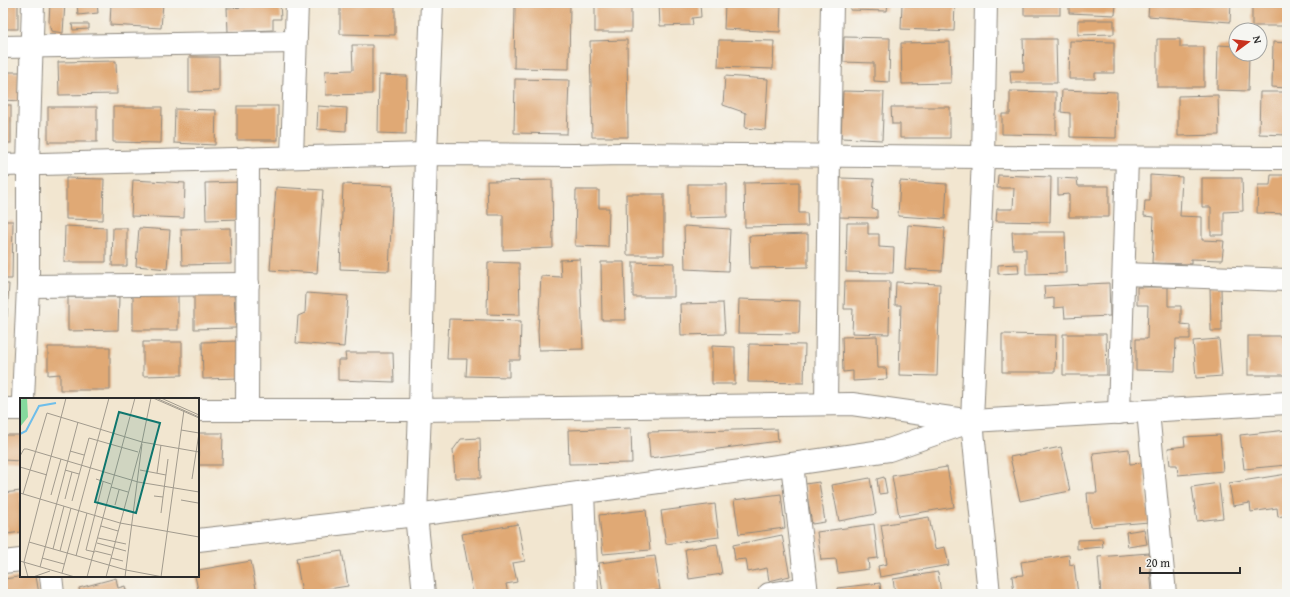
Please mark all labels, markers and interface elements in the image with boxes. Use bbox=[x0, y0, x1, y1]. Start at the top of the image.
north arrow bbox=[1228, 22, 1268, 62]
text: N bbox=[1249, 34, 1267, 46]
inset map bbox=[20, 398, 199, 577]
scale bar bbox=[1140, 549, 1240, 575]
text: 20 m bbox=[1146, 554, 1170, 571]

